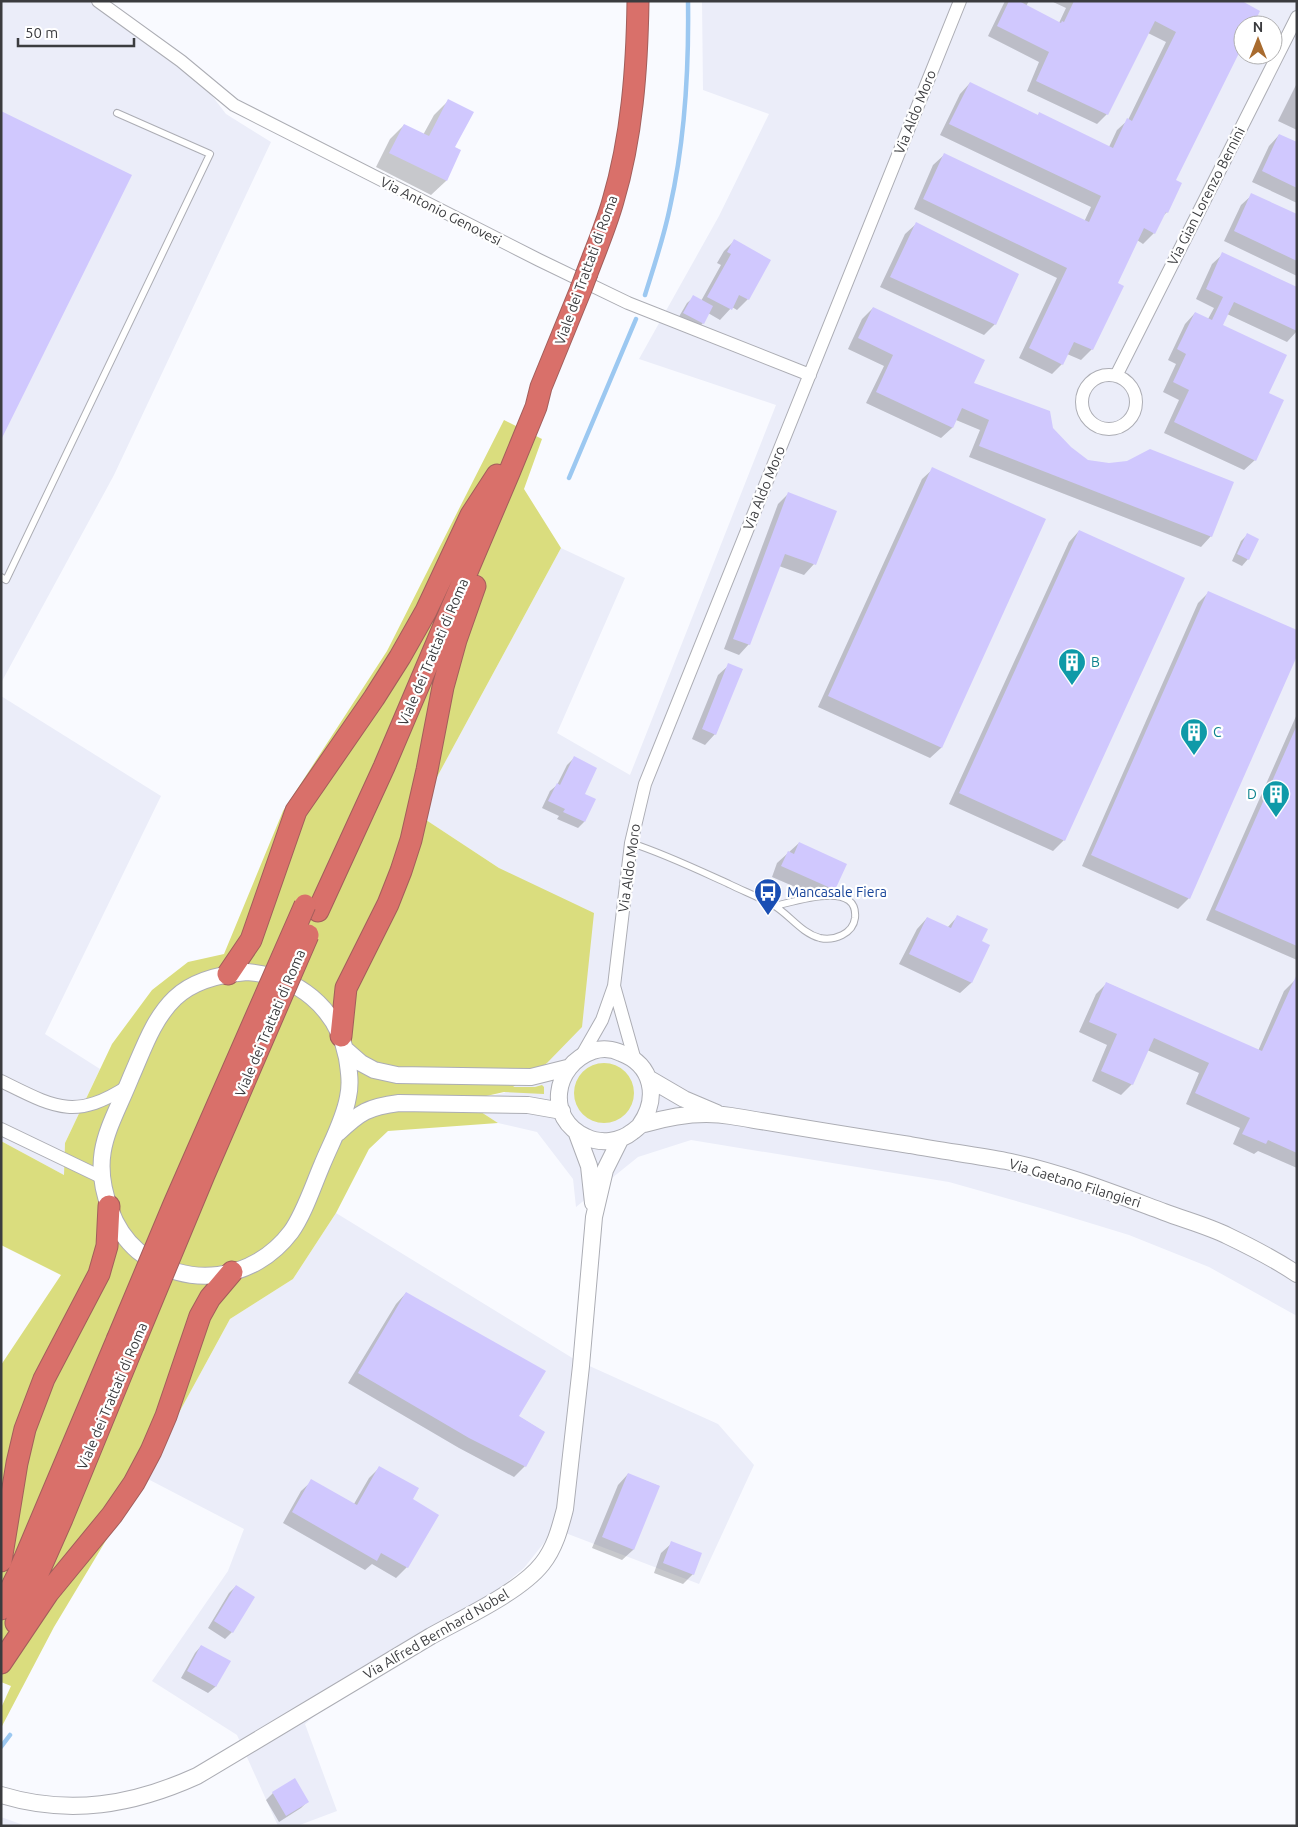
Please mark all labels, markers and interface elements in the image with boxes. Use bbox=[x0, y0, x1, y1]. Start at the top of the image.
scale bar bbox=[18, 15, 134, 47]
north arrow bbox=[1233, 15, 1283, 65]
text: N bbox=[1253, 19, 1263, 35]
text: 50 m bbox=[25, 24, 58, 41]
street label: Via Aldo Moro bbox=[891, 68, 939, 156]
street label: Via Gian Lorenzo Bernini bbox=[1164, 124, 1248, 268]
street label: Via Antonio Genovesi bbox=[378, 173, 504, 249]
street label: Viale dei Trattati di Roma bbox=[551, 193, 621, 347]
street label: Via Aldo Moro bbox=[740, 444, 788, 532]
street label: Viale dei Trattati di Roma bbox=[395, 576, 471, 728]
building icon: B bbox=[1057, 647, 1087, 686]
place label: B bbox=[1091, 654, 1100, 670]
building icon: C bbox=[1179, 717, 1209, 756]
place label: C bbox=[1213, 724, 1222, 740]
building icon: D bbox=[1261, 779, 1291, 818]
place label: D bbox=[1247, 786, 1257, 802]
street label: Via Aldo Moro bbox=[615, 823, 643, 913]
bus stop icon: Mancasale Fiera bbox=[753, 877, 783, 916]
place label: Mancasale Fiera bbox=[787, 884, 887, 900]
street label: Viale dei Trattati di Roma bbox=[232, 947, 308, 1099]
street label: Via Gaetano Filangieri bbox=[1007, 1155, 1143, 1211]
street label: Viale dei Trattati di Roma bbox=[74, 1320, 150, 1472]
street label: Via Alfred Bernhard Nobel bbox=[360, 1586, 512, 1682]

